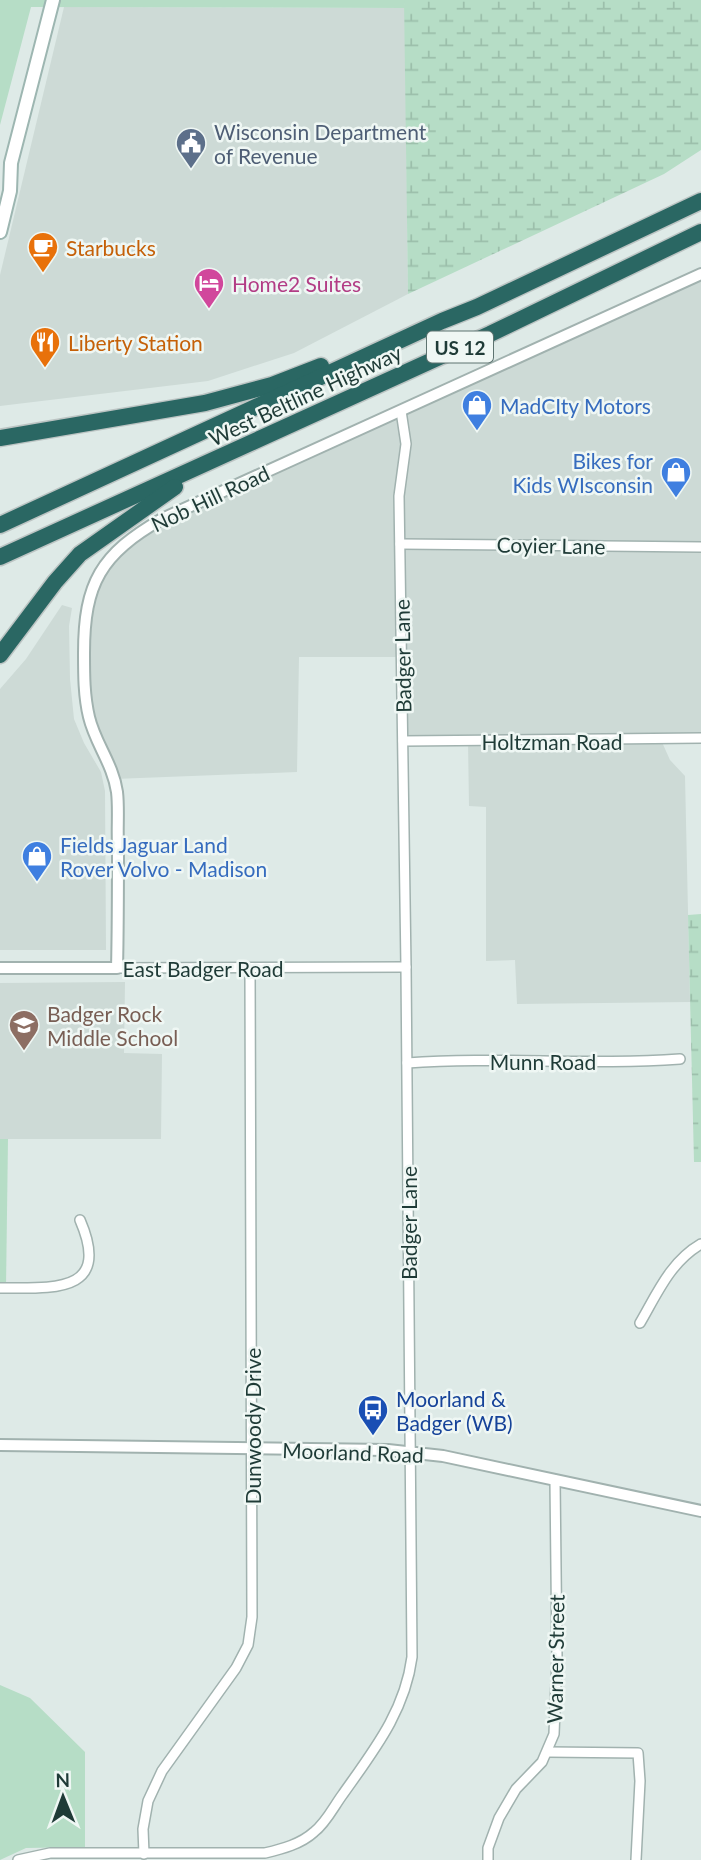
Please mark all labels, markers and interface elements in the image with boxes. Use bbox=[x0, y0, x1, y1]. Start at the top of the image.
place label: Wisconsin Department of Revenue bbox=[214, 119, 427, 168]
public building icon: Wisconsin Department of Revenue bbox=[174, 126, 208, 170]
cafe icon: Starbucks bbox=[26, 230, 60, 274]
place label: Starbucks bbox=[66, 235, 156, 260]
hotel icon: Home2 Suites bbox=[192, 266, 226, 310]
place label: Home2 Suites bbox=[232, 271, 361, 296]
restaurant icon: Liberty Station bbox=[28, 325, 62, 369]
place label: Liberty Station bbox=[68, 330, 203, 355]
road number: US 12 bbox=[427, 332, 493, 362]
street label: West Beltline Highway bbox=[205, 339, 405, 451]
shop icon: MadCIty Motors bbox=[460, 388, 494, 432]
place label: MadCIty Motors bbox=[500, 393, 651, 418]
place label: Bikes for Kids WIsconsin bbox=[512, 448, 653, 497]
shop icon: Bikes for Kids WIsconsin bbox=[659, 455, 693, 499]
street label: Nob Hill Road bbox=[147, 460, 273, 536]
street label: Coyier Lane bbox=[496, 532, 606, 558]
street label: Badger Lane bbox=[389, 599, 415, 713]
street label: Holtzman Road bbox=[482, 729, 622, 754]
place label: Fields Jaguar Land Rover Volvo - Madison bbox=[60, 832, 267, 881]
shop icon: Fields Jaguar Land Rover Volvo - Madison bbox=[20, 839, 54, 883]
street label: East Badger Road bbox=[122, 956, 284, 981]
place label: Badger Rock Middle School bbox=[47, 1001, 178, 1050]
school or university icon: Badger Rock Middle School bbox=[7, 1008, 41, 1052]
street label: Munn Road bbox=[490, 1049, 596, 1074]
street label: Badger Lane bbox=[396, 1166, 421, 1280]
street label: Dunwoody Drive bbox=[240, 1348, 265, 1504]
place label: Moorland & Badger (WB) bbox=[396, 1386, 513, 1435]
bus stop icon: Moorland & Badger (WB) bbox=[356, 1393, 390, 1437]
street label: Moorland Road bbox=[282, 1437, 424, 1467]
street label: Warner Street bbox=[541, 1594, 569, 1724]
north arrow bbox=[28, 1762, 98, 1832]
text: N bbox=[55, 1768, 70, 1791]

